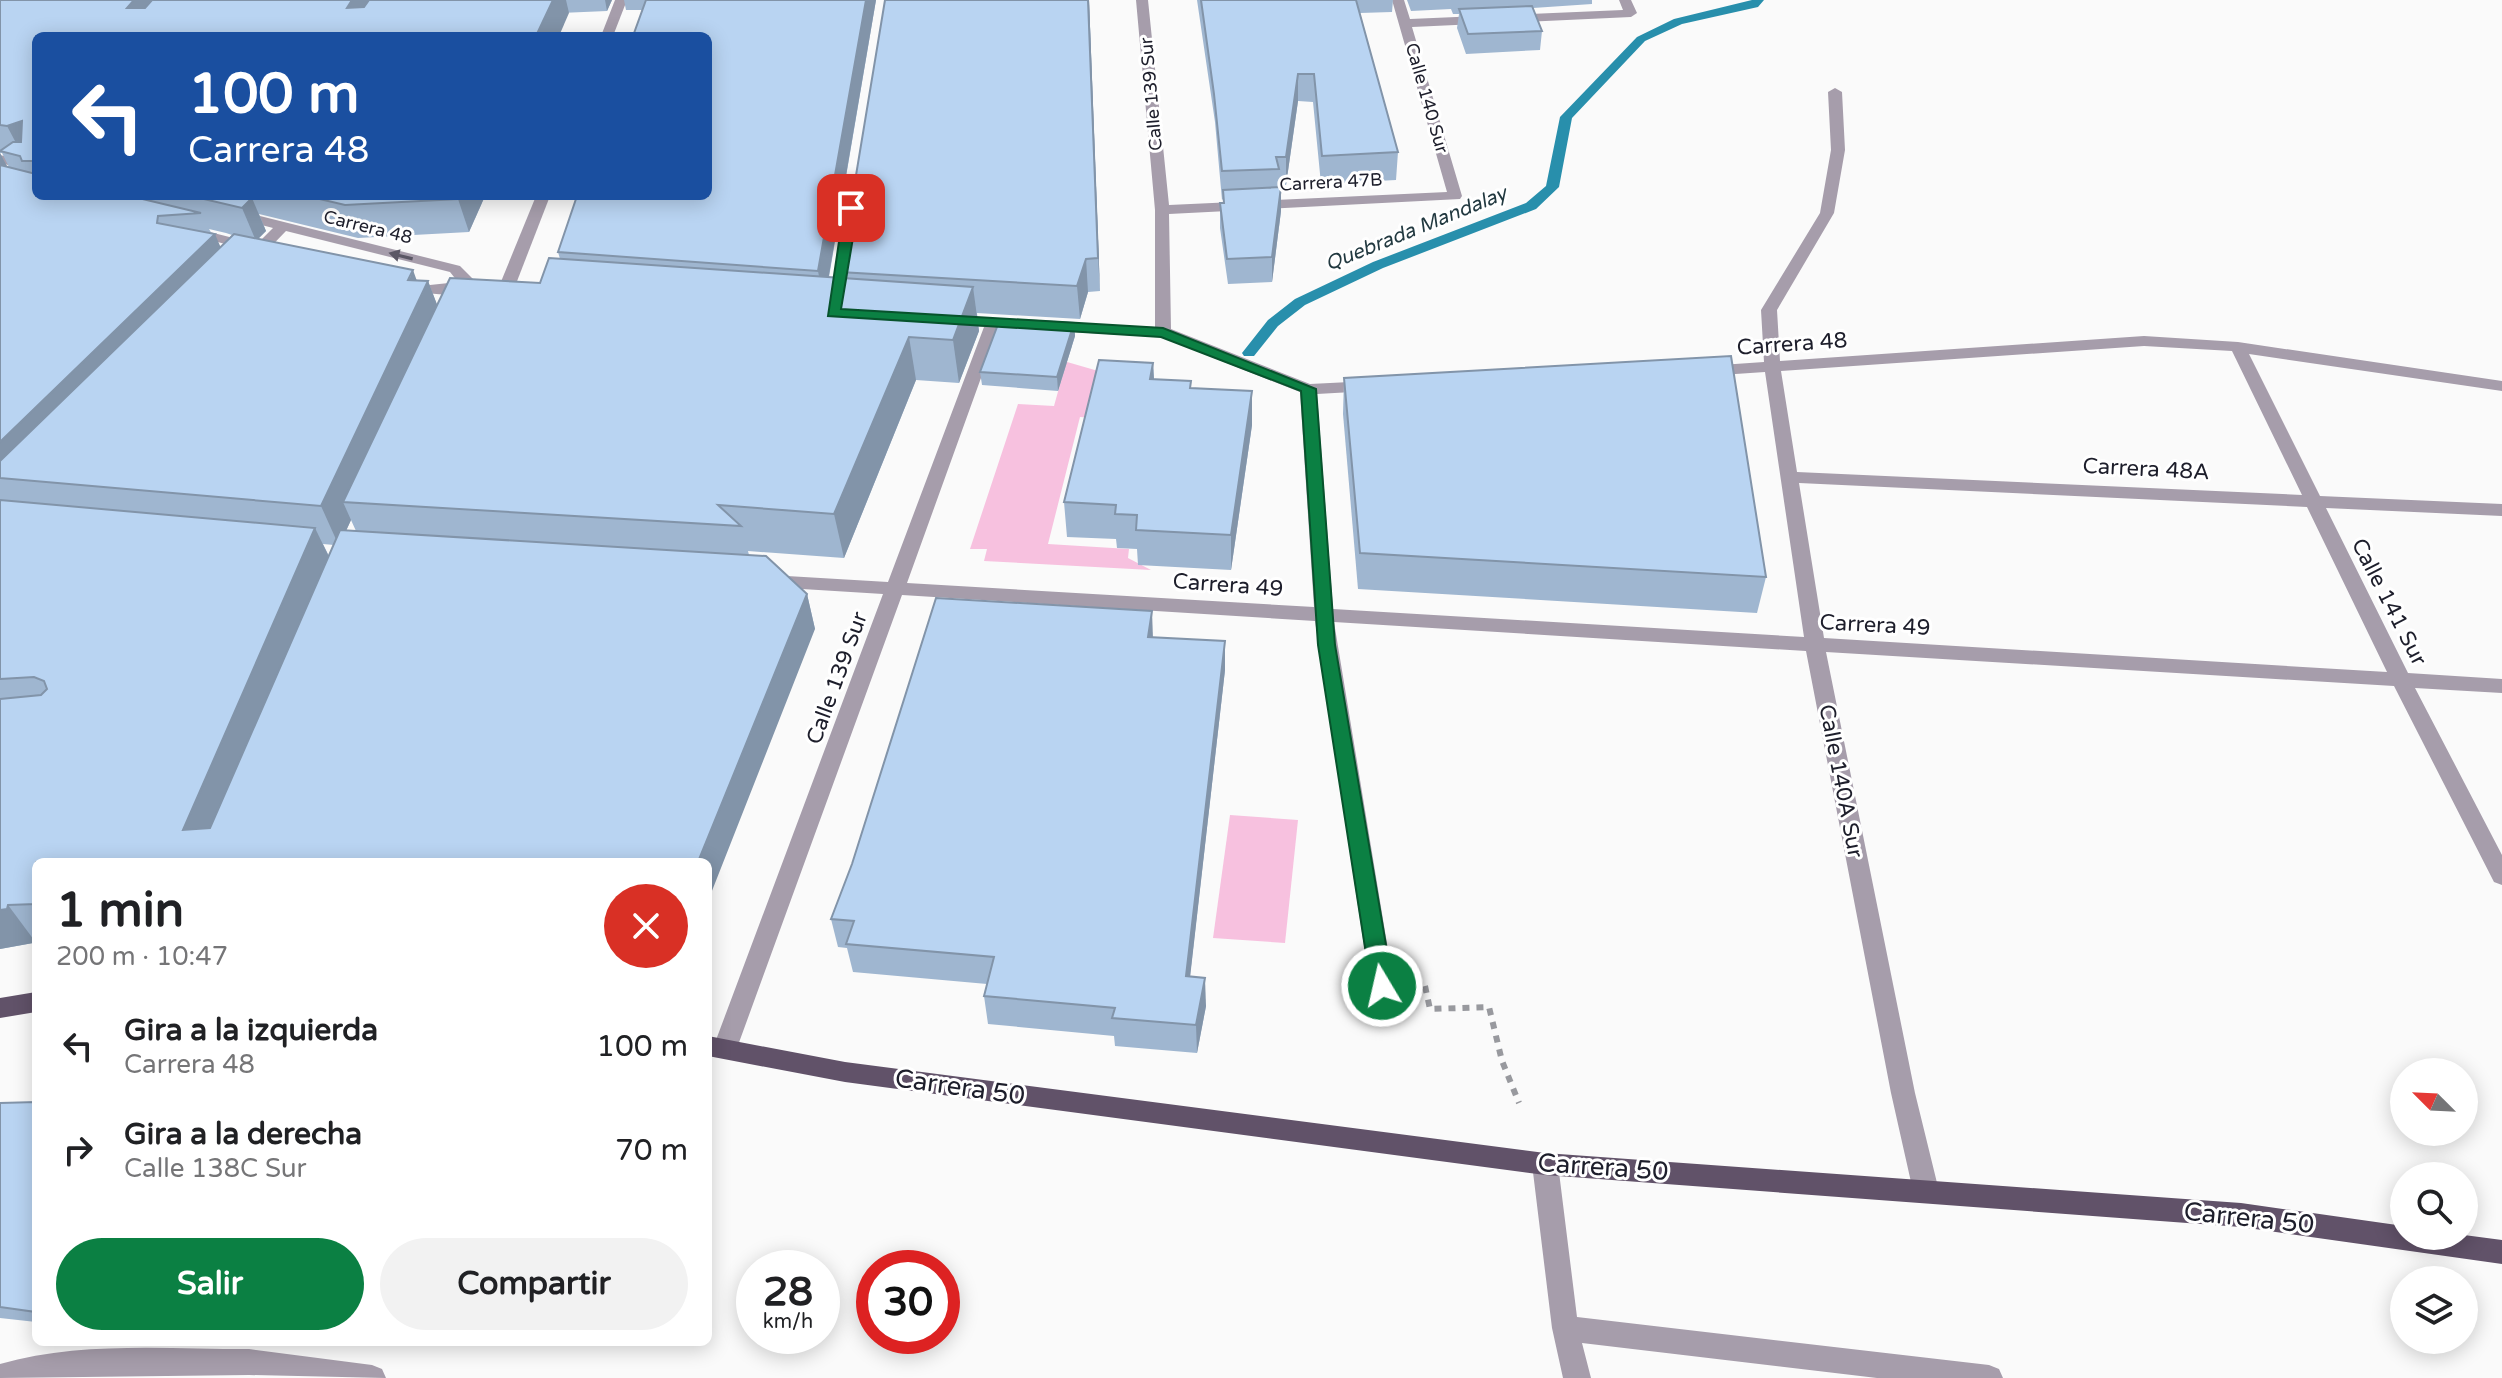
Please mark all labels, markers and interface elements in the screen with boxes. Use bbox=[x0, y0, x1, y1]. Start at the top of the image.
street label: Calle 139 Sur bbox=[1135, 36, 1167, 152]
street label: Calle 140 Sur bbox=[1401, 40, 1453, 156]
text: 100 m bbox=[188, 61, 359, 128]
icon: left bbox=[56, 64, 160, 168]
text: Carrera 48 bbox=[188, 129, 369, 172]
street label: Carrera 47B bbox=[1279, 168, 1383, 196]
pin bbox=[817, 174, 885, 242]
water label: Quebrada Mandalay bbox=[1322, 181, 1512, 276]
icon: arrive bbox=[829, 186, 873, 230]
street label: Carrera 48 bbox=[321, 205, 415, 249]
one-way arrow bbox=[388, 249, 413, 261]
street label: Carrera 48 bbox=[1736, 327, 1848, 361]
street label: Carrera 48A bbox=[2082, 453, 2210, 485]
street label: Calle 141 Sur bbox=[2346, 534, 2432, 670]
street label: Carrera 49 bbox=[1172, 568, 1284, 602]
street label: Calle 139 Sur bbox=[801, 608, 873, 748]
street label: Carrera 49 bbox=[1819, 609, 1931, 641]
street label: Calle 140A Sur bbox=[1813, 702, 1869, 860]
text: 1 min bbox=[56, 882, 184, 940]
button: close bbox=[604, 884, 688, 968]
text: 200 m · 10:47 bbox=[56, 941, 228, 972]
position arrow bbox=[1340, 944, 1424, 1028]
text: Gira a la izquierda bbox=[124, 1012, 378, 1049]
icon: left bbox=[56, 1024, 100, 1068]
text: 100 m bbox=[596, 1028, 688, 1065]
text: Carrera 48 bbox=[124, 1049, 255, 1080]
north arrow bbox=[2390, 1058, 2478, 1146]
map controls bbox=[2390, 1058, 2478, 1354]
street label: Carrera 50 bbox=[893, 1063, 1027, 1111]
text: Gira a la derecha bbox=[124, 1116, 362, 1153]
icon: right bbox=[56, 1128, 100, 1172]
text: 70 m bbox=[615, 1132, 688, 1169]
street label: Carrera 50 bbox=[1537, 1147, 1669, 1187]
text: Calle 138C Sur bbox=[124, 1153, 307, 1184]
button: search bbox=[2390, 1162, 2478, 1250]
street label: Carrera 50 bbox=[2182, 1196, 2316, 1240]
button: Salir bbox=[56, 1238, 364, 1330]
button: Compartir bbox=[380, 1238, 688, 1330]
speed limit sign: 30 bbox=[856, 1250, 960, 1354]
button: layers bbox=[2390, 1266, 2478, 1354]
text: 28 bbox=[763, 1268, 813, 1316]
text: km/h bbox=[763, 1310, 813, 1334]

